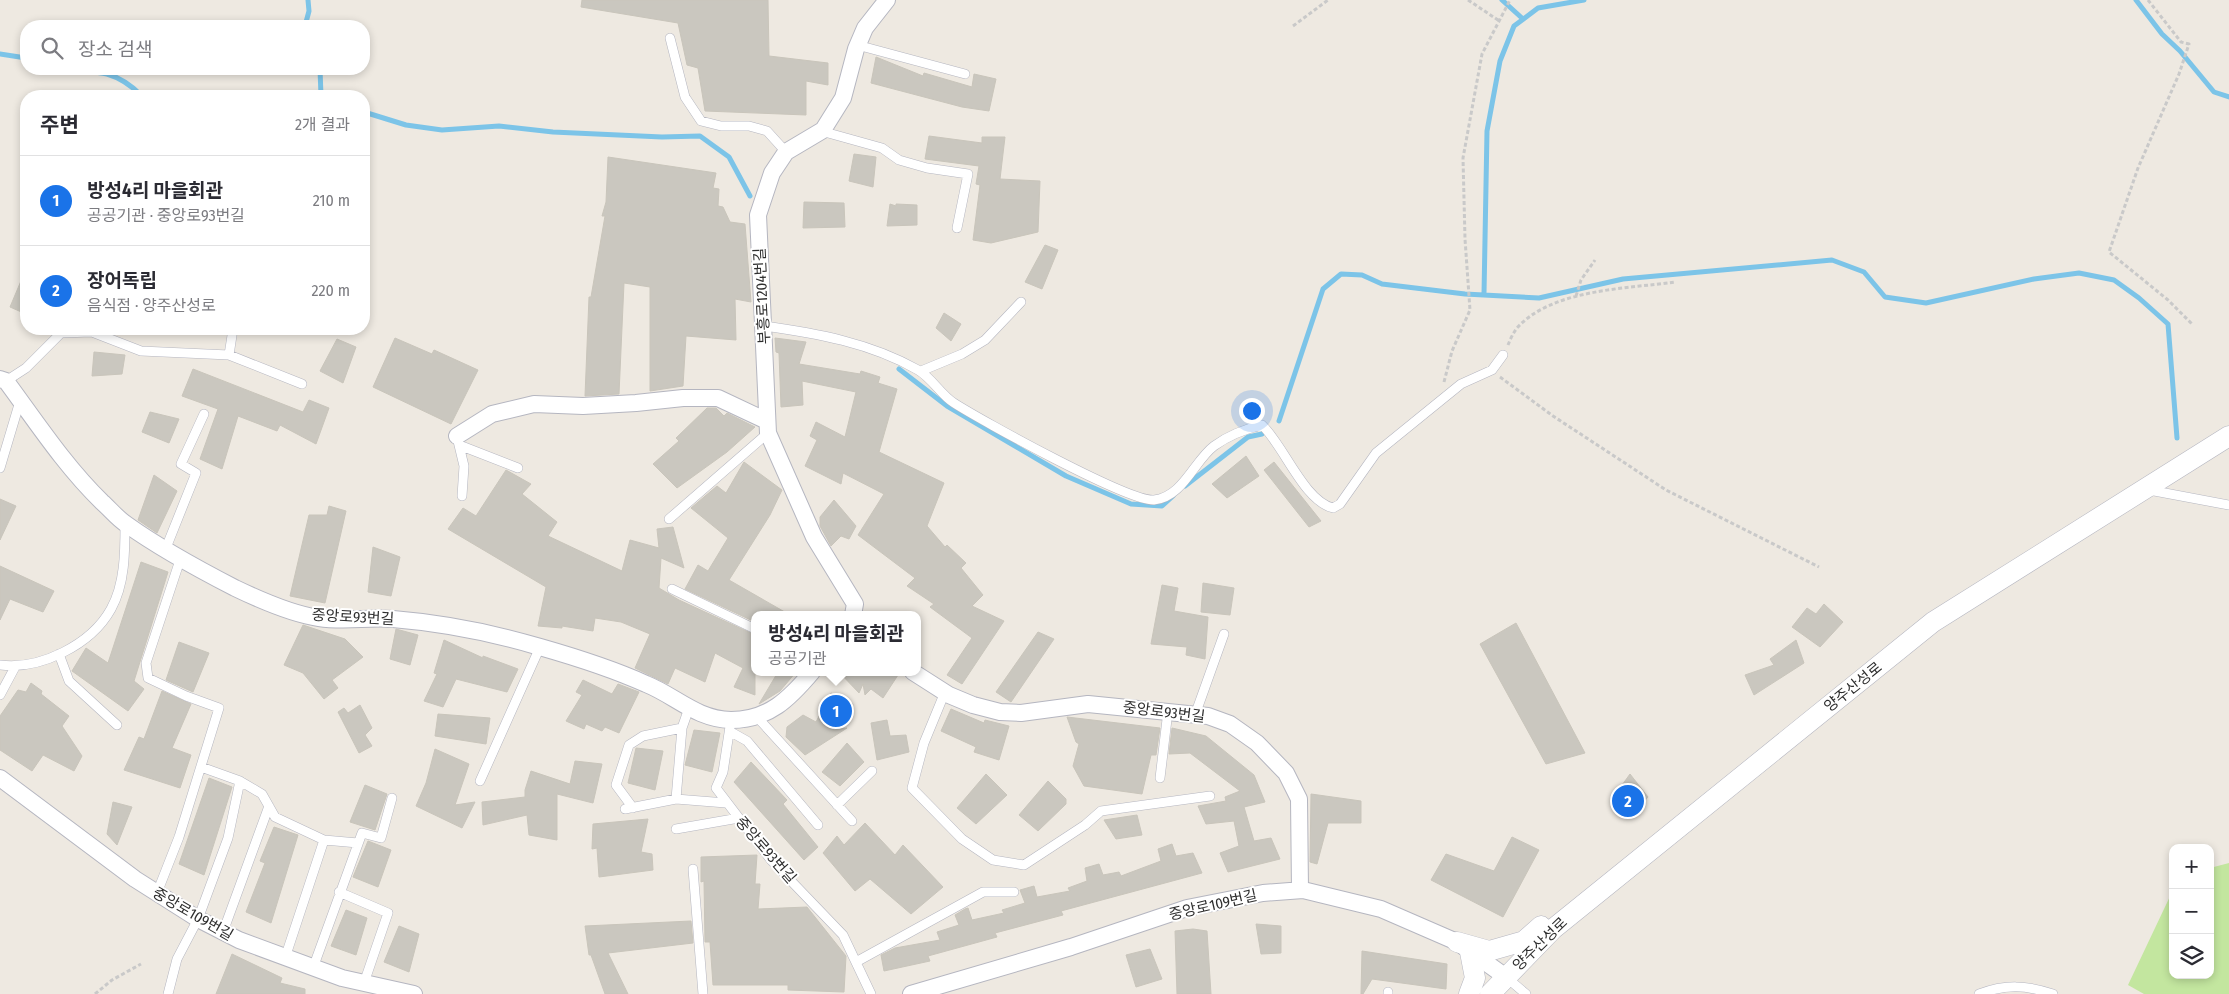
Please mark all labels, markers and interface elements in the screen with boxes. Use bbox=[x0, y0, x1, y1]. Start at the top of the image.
search box bbox=[20, 20, 370, 75]
icon: search bbox=[38, 34, 66, 62]
text: 장소 검색 bbox=[78, 38, 152, 61]
text: 주변 bbox=[40, 112, 79, 138]
text: 2개 결과 bbox=[295, 115, 350, 134]
text: 방성4리 마을회관 bbox=[87, 179, 223, 202]
text: 1 bbox=[53, 191, 59, 210]
text: 210 m bbox=[313, 191, 350, 210]
text: 공공기관 · 중앙로93번길 bbox=[87, 206, 245, 225]
street label: 부흥로1204번길 bbox=[750, 247, 774, 345]
text: 장어독립 bbox=[87, 269, 157, 292]
text: 2 bbox=[52, 281, 60, 300]
text: 220 m bbox=[311, 281, 350, 300]
text: 음식점 · 양주산성로 bbox=[87, 296, 216, 315]
your location bbox=[1239, 398, 1265, 424]
street label: 중앙로93번길 bbox=[311, 606, 395, 628]
popup bbox=[751, 611, 921, 676]
text: 방성4리 마을회관 bbox=[768, 622, 904, 645]
text: 공공기관 bbox=[768, 649, 827, 668]
street label: 양주산성로 bbox=[1821, 658, 1885, 716]
pin: 1 bbox=[820, 692, 852, 730]
street label: 중앙로93번길 bbox=[1122, 698, 1206, 726]
pin: 2 bbox=[1612, 782, 1644, 820]
street label: 중앙로93번길 bbox=[732, 813, 800, 887]
map controls bbox=[2169, 844, 2214, 979]
button: + bbox=[2169, 844, 2214, 889]
street label: 중앙로109번길 bbox=[150, 884, 236, 944]
street label: 중앙로109번길 bbox=[1167, 886, 1259, 924]
button: − bbox=[2169, 889, 2214, 934]
street label: 양주산성로 bbox=[1509, 914, 1571, 974]
button: layers bbox=[2169, 934, 2214, 979]

